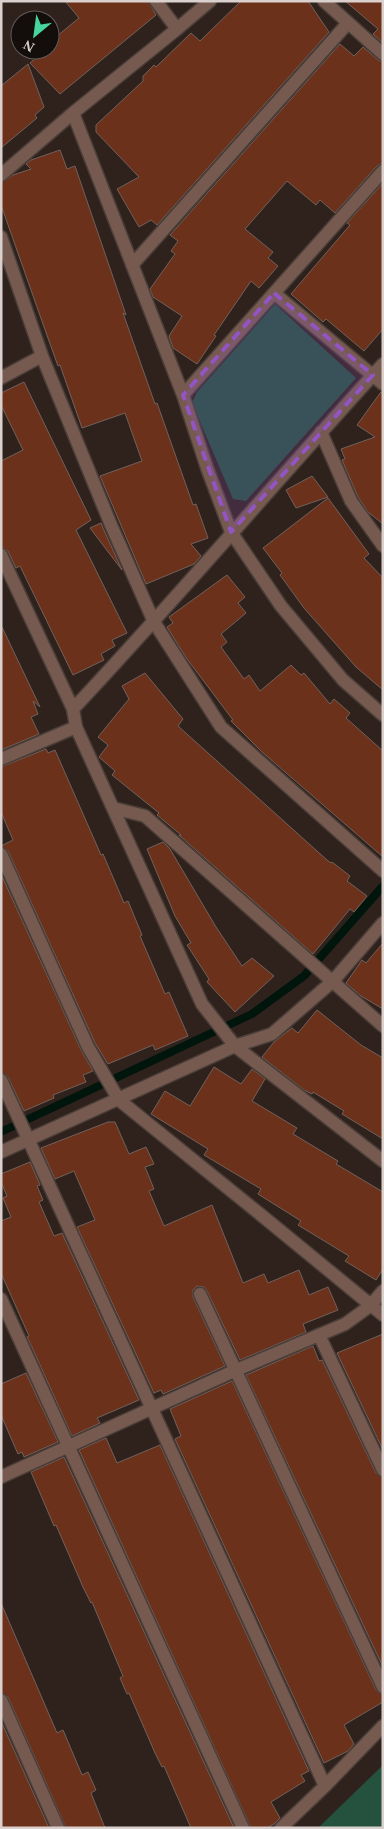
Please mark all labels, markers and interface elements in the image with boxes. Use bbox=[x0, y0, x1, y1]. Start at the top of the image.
north arrow bbox=[10, 10, 60, 60]
text: N bbox=[21, 37, 37, 55]

